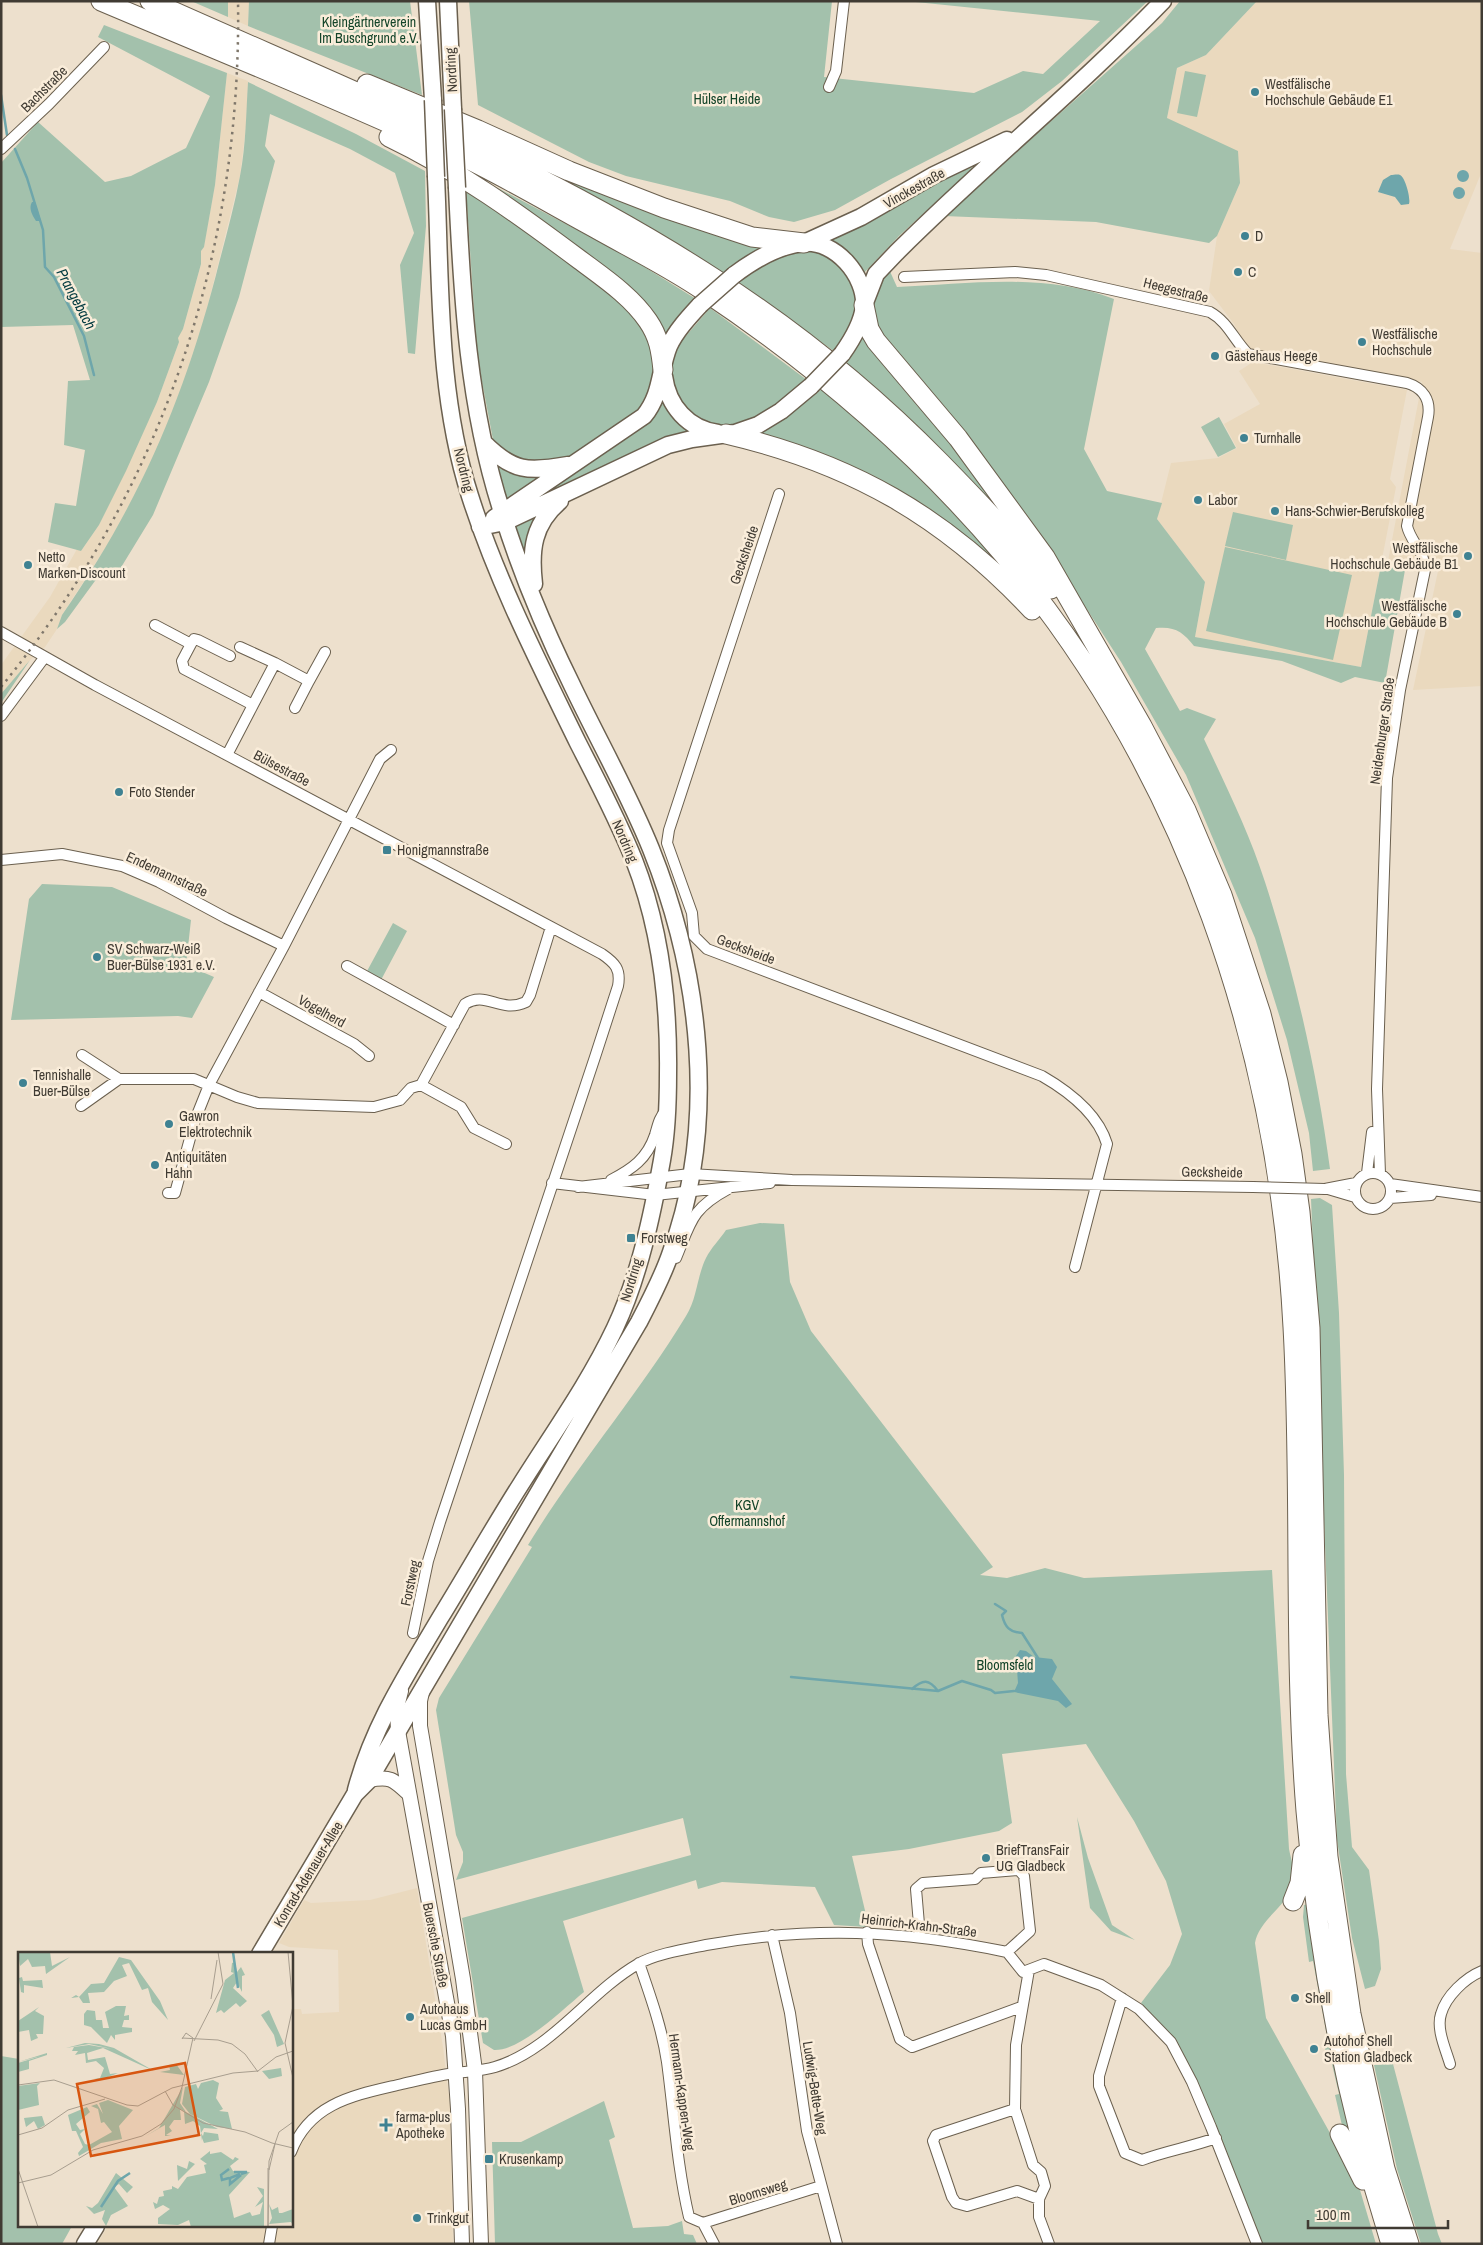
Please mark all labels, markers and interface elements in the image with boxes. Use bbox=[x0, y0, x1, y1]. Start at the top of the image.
park label: Kleingärtnerverein Im Buschgrund e.V. bbox=[319, 13, 419, 47]
street label: Nordring bbox=[441, 47, 461, 93]
street label: Bachstraße bbox=[17, 62, 71, 116]
place label: Westfälische Hochschule Gebäude E1 bbox=[1265, 75, 1393, 109]
marker: Westfälische Hochschule Gebäude E1 bbox=[1249, 86, 1261, 98]
park label: Hülser Heide bbox=[694, 90, 761, 108]
street label: Vinckestraße bbox=[880, 164, 948, 212]
place label: D bbox=[1255, 227, 1263, 245]
marker: D bbox=[1239, 230, 1251, 242]
place label: C bbox=[1248, 263, 1256, 281]
water label: Prangebach bbox=[52, 265, 101, 333]
marker: C bbox=[1232, 266, 1244, 278]
street label: Heegestraße bbox=[1142, 273, 1210, 307]
place label: Westfälische Hochschule bbox=[1372, 325, 1438, 359]
marker: Westfälische Hochschule bbox=[1356, 336, 1368, 348]
place label: Gästehaus Heege bbox=[1225, 347, 1318, 365]
marker: Gästehaus Heege bbox=[1209, 350, 1221, 362]
place label: Turnhalle bbox=[1254, 429, 1301, 447]
marker: Turnhalle bbox=[1238, 432, 1250, 444]
street label: Nordring bbox=[450, 446, 478, 494]
place label: Labor bbox=[1208, 491, 1238, 509]
marker: Labor bbox=[1192, 494, 1204, 506]
place label: Hans-Schwier-Berufskolleg bbox=[1285, 502, 1425, 520]
marker: Hans-Schwier-Berufskolleg bbox=[1269, 505, 1281, 517]
street label: Gecksheide bbox=[726, 523, 762, 587]
place label: Westfälische Hochschule Gebäude B1 bbox=[1330, 539, 1459, 573]
place label: Netto Marken-Discount bbox=[38, 548, 125, 582]
marker: Westfälische Hochschule Gebäude B1 bbox=[1462, 550, 1474, 562]
marker: Netto Marken-Discount bbox=[22, 559, 34, 571]
place label: Westfälische Hochschule Gebäude B bbox=[1326, 597, 1447, 631]
marker: Westfälische Hochschule Gebäude B bbox=[1451, 608, 1463, 620]
street label: Neidenburger Straße bbox=[1366, 676, 1398, 786]
street label: Bülsestraße bbox=[251, 746, 313, 790]
place label: Foto Stender bbox=[129, 783, 195, 801]
marker: Foto Stender bbox=[113, 786, 125, 798]
street label: Nordring bbox=[608, 817, 642, 866]
place label: Honigmannstraße bbox=[397, 841, 489, 859]
marker: Honigmannstraße bbox=[381, 844, 393, 856]
street label: Endemannstraße bbox=[123, 847, 211, 901]
street label: Gecksheide bbox=[714, 930, 778, 968]
place label: SV Schwarz-Weiß Buer-Bülse 1931 e.V. bbox=[107, 940, 215, 974]
marker: SV Schwarz-Weiß Buer-Bülse 1931 e.V. bbox=[91, 951, 103, 963]
street label: Vogelherd bbox=[295, 991, 349, 1031]
place label: Tennishalle Buer-Bülse bbox=[33, 1066, 91, 1100]
marker: Tennishalle Buer-Bülse bbox=[17, 1077, 29, 1089]
place label: Gawron Elektrotechnik bbox=[179, 1107, 252, 1141]
marker: Gawron Elektrotechnik bbox=[163, 1118, 175, 1130]
place label: Antiquitäten Hahn bbox=[164, 1148, 227, 1182]
marker: Antiquitäten Hahn bbox=[149, 1159, 161, 1171]
street label: Gecksheide bbox=[1181, 1162, 1243, 1182]
place label: Forstweg bbox=[641, 1229, 688, 1247]
marker: Forstweg bbox=[625, 1232, 637, 1244]
street label: Nordring bbox=[616, 1255, 646, 1304]
park label: KGV Offermannshof bbox=[709, 1496, 786, 1530]
street label: Forstweg bbox=[396, 1558, 424, 1608]
park label: Bloomsfeld bbox=[977, 1656, 1033, 1674]
street label: Konrad-Adenauer-Allee bbox=[269, 1818, 347, 1930]
place label: BriefTransFair UG Gladbeck bbox=[996, 1841, 1069, 1875]
marker: BriefTransFair UG Gladbeck bbox=[980, 1852, 992, 1864]
street label: Buersche Straße bbox=[419, 1901, 453, 1989]
street label: Heinrich-Krahn-Straße bbox=[860, 1909, 978, 1941]
inset map bbox=[18, 1952, 292, 2228]
place label: Shell bbox=[1305, 1989, 1331, 2007]
marker: Shell bbox=[1289, 1992, 1301, 2004]
place label: Autohaus Lucas GmbH bbox=[419, 2000, 487, 2034]
marker: Autohaus Lucas GmbH bbox=[404, 2011, 416, 2023]
street label: Hermann-Kappen-Weg bbox=[665, 2032, 699, 2152]
place label: Autohof Shell Station Gladbeck bbox=[1323, 2032, 1412, 2066]
street label: Ludwig-Bette-Weg bbox=[799, 2040, 831, 2137]
marker: Autohof Shell Station Gladbeck bbox=[1308, 2043, 1320, 2055]
place label: farma-plus Apotheke bbox=[395, 2108, 450, 2142]
marker: farma-plus Apotheke bbox=[380, 2119, 392, 2131]
place label: Krusenkamp bbox=[499, 2150, 563, 2168]
marker: Krusenkamp bbox=[483, 2153, 495, 2165]
street label: Bloomsweg bbox=[727, 2175, 790, 2209]
scale bar bbox=[1308, 2198, 1448, 2230]
text: 100 m bbox=[1316, 2204, 1350, 2225]
place label: Trinkgut bbox=[427, 2209, 469, 2227]
marker: Trinkgut bbox=[411, 2212, 423, 2224]

